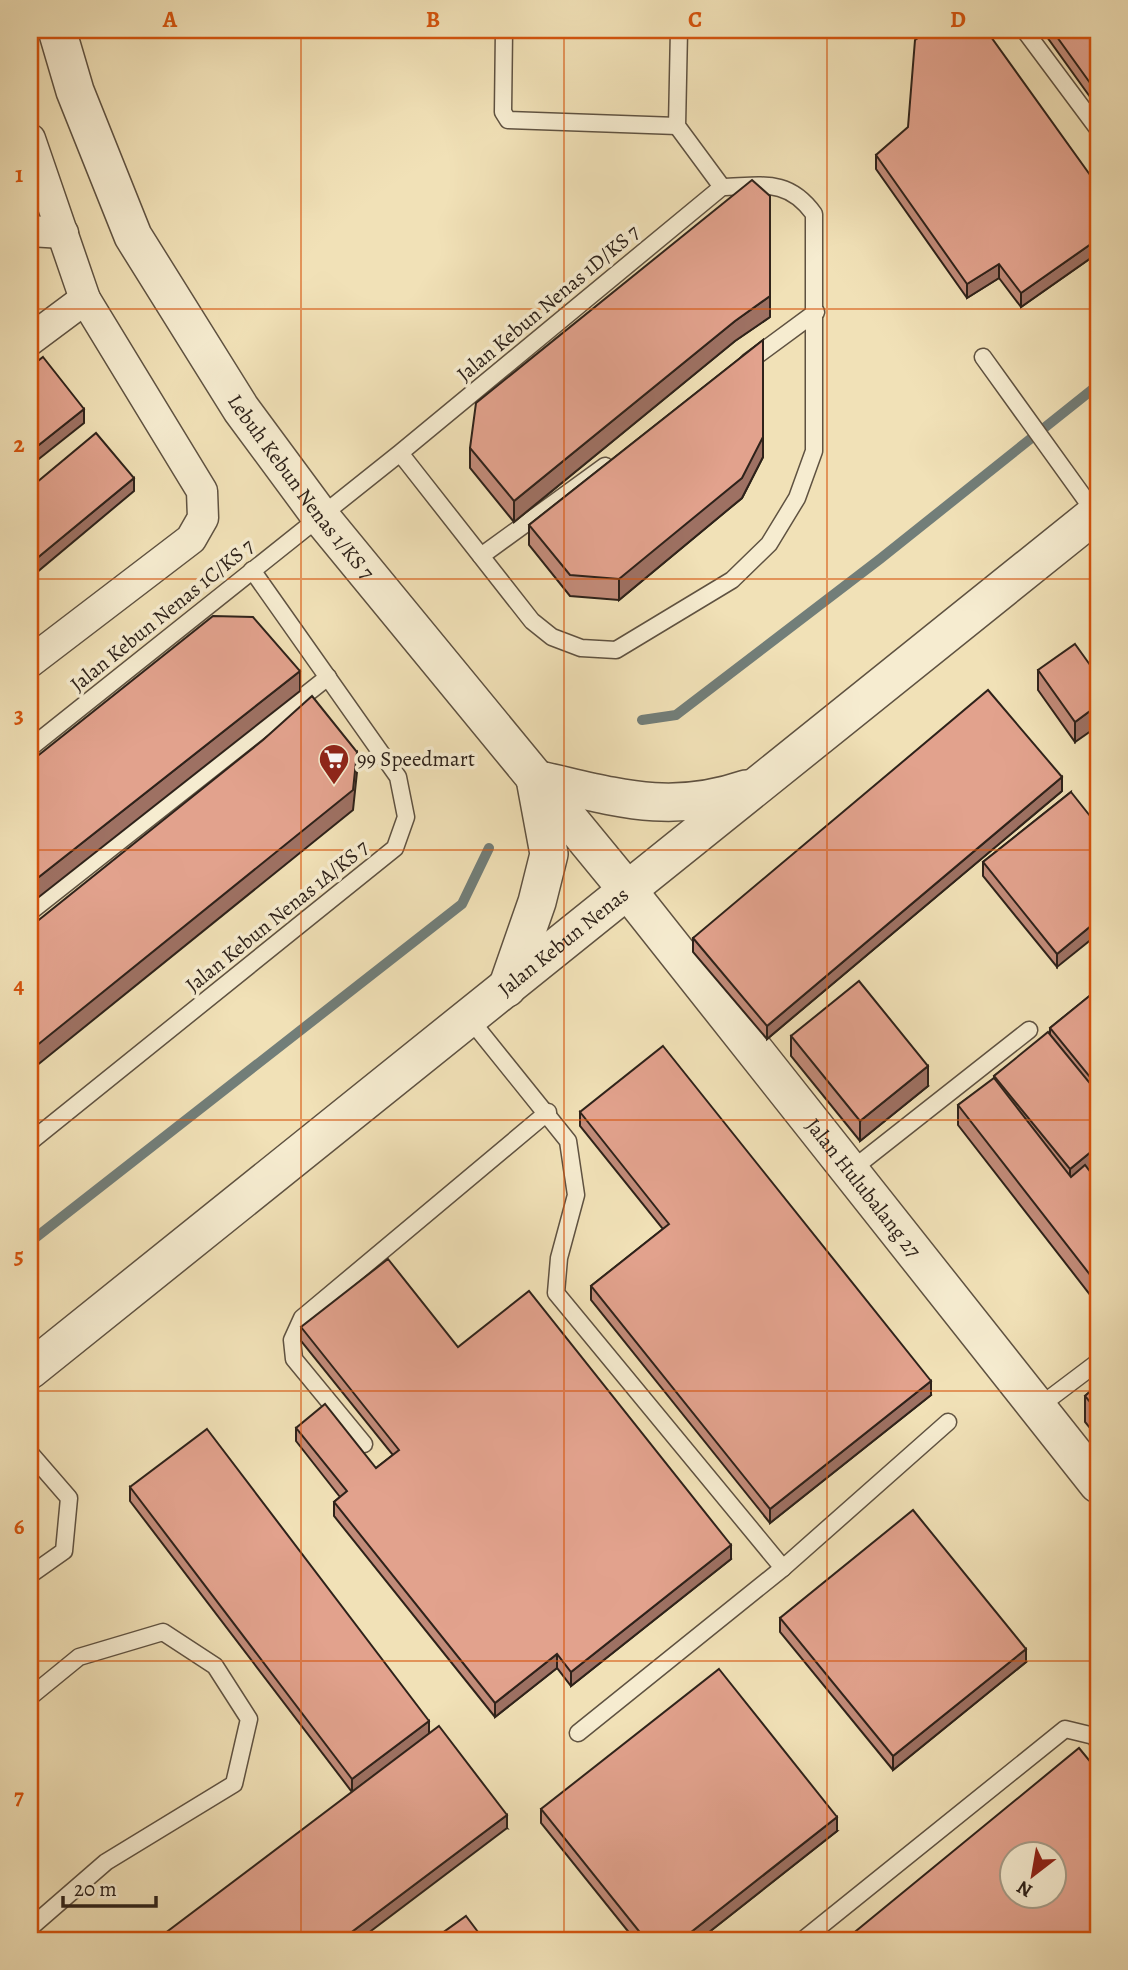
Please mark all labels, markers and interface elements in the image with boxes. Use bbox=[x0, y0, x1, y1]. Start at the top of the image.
text: A bbox=[162, 4, 178, 35]
text: B bbox=[426, 4, 440, 35]
text: C bbox=[688, 4, 702, 35]
text: D bbox=[950, 4, 966, 35]
text: 1 bbox=[15, 159, 23, 190]
street label: Jalan Kebun Nenas 1D/KS 7 bbox=[451, 218, 645, 388]
street label: Lebuh Kebun Nenas 1/KS 7 bbox=[221, 389, 381, 586]
text: 2 bbox=[13, 429, 25, 460]
street label: Jalan Kebun Nenas 1C/KS 7 bbox=[64, 532, 260, 698]
text: 3 bbox=[14, 700, 24, 731]
supermarket icon: 99 Speedmart bbox=[317, 742, 351, 786]
place label: 99 Speedmart bbox=[357, 745, 475, 773]
street label: Jalan Kebun Nenas 1A/KS 7 bbox=[180, 833, 374, 999]
street label: Jalan Kebun Nenas bbox=[492, 881, 634, 1003]
text: 4 bbox=[14, 970, 25, 1001]
street label: Jalan Hulubalang 27 bbox=[799, 1112, 928, 1264]
text: 5 bbox=[14, 1240, 24, 1271]
text: 6 bbox=[14, 1511, 25, 1542]
text: 7 bbox=[14, 1781, 24, 1812]
north arrow bbox=[998, 1840, 1068, 1910]
scale bar bbox=[63, 1865, 156, 1909]
text: N bbox=[1012, 1874, 1037, 1903]
text: 20 m bbox=[74, 1875, 117, 1903]

